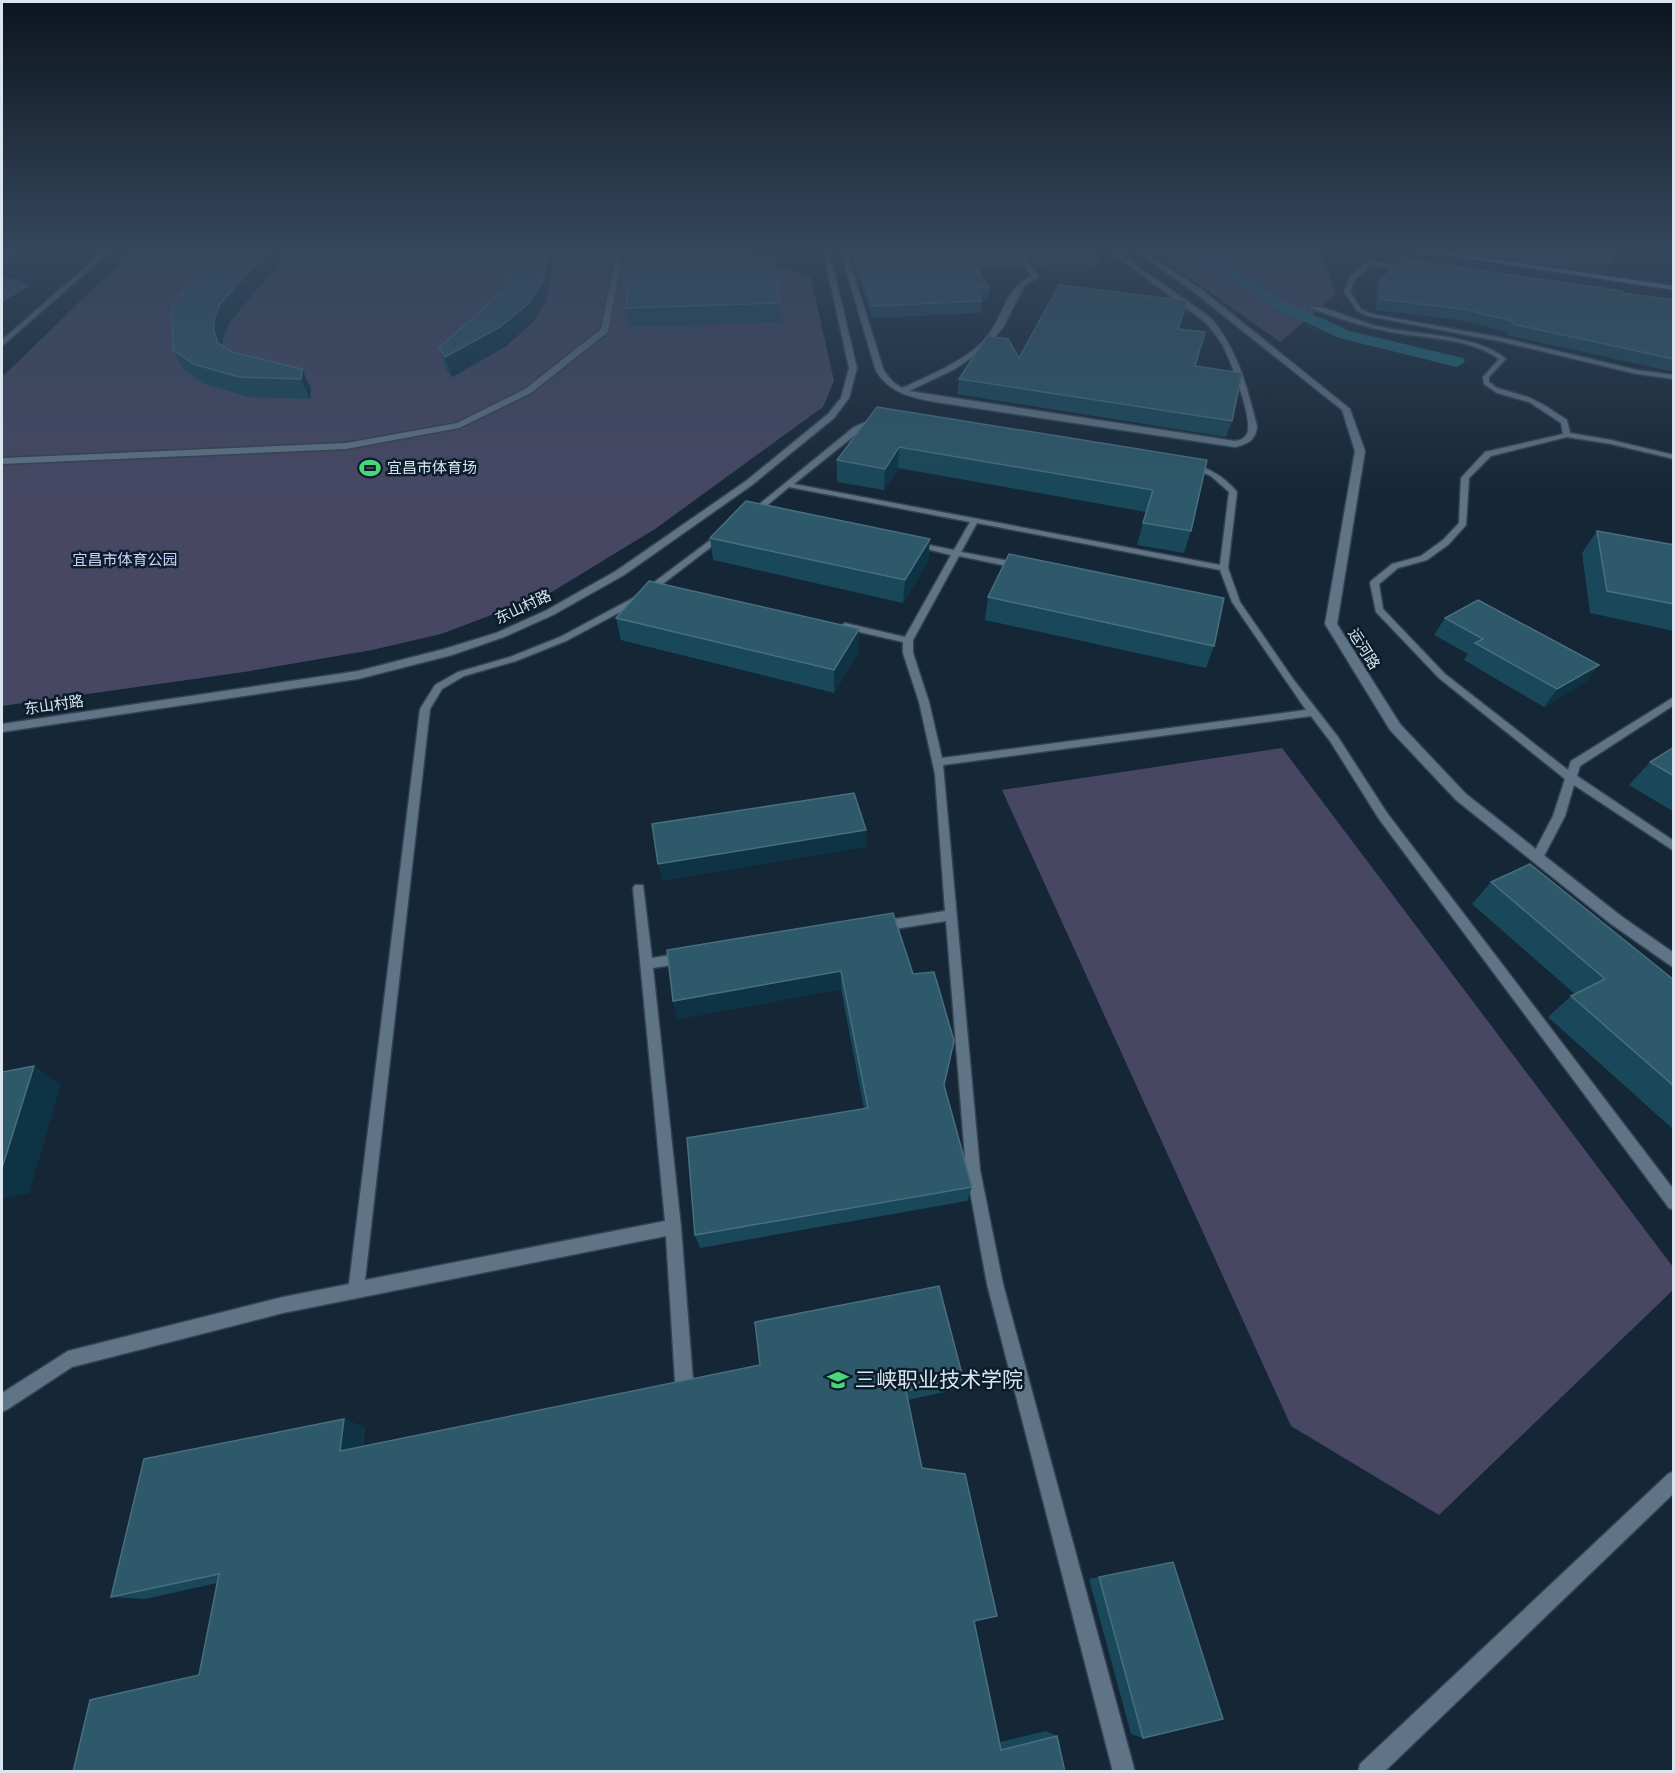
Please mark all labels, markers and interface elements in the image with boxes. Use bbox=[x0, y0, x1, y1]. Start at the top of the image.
sports icon: 宜昌市体育场 bbox=[358, 456, 382, 480]
place label: 宜昌市体育场 bbox=[387, 458, 477, 477]
park label: 宜昌市体育公园 bbox=[72, 550, 178, 569]
street label: 东山村路 bbox=[492, 585, 554, 628]
street label: 运河路 bbox=[1344, 625, 1384, 673]
street label: 东山村路 bbox=[23, 691, 85, 718]
place label: 三峡职业技术学院 bbox=[855, 1367, 1023, 1392]
school or university icon: 三峡职业技术学院 bbox=[826, 1368, 850, 1392]

